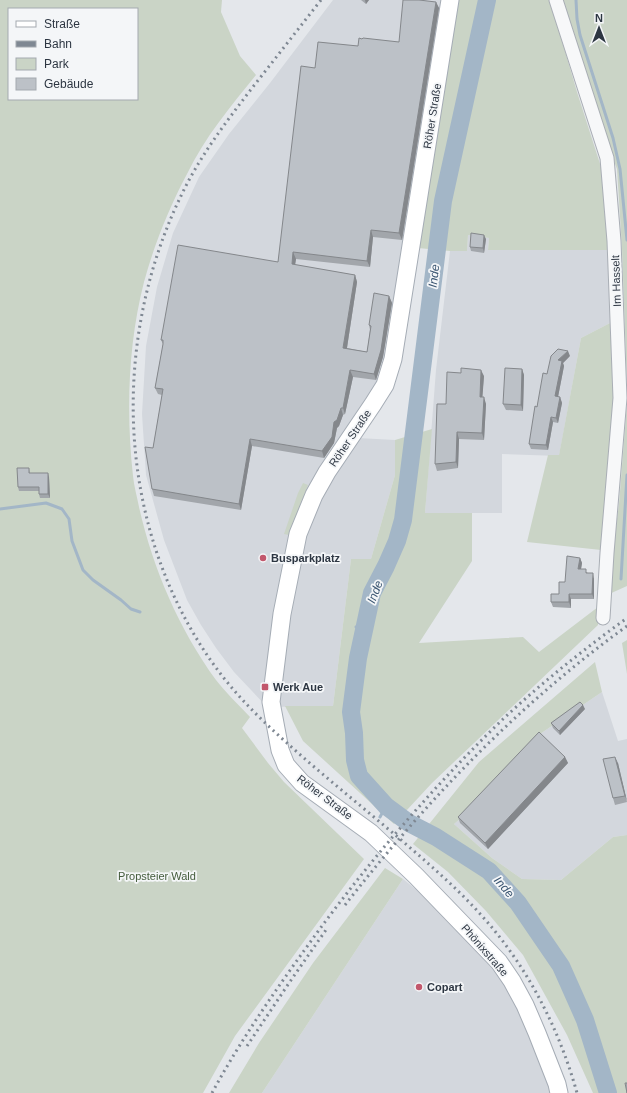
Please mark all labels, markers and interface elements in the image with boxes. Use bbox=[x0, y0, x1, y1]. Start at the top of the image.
legend bbox=[8, 8, 138, 100]
north arrow bbox=[579, 8, 619, 48]
text: N bbox=[595, 12, 603, 24]
text: Straße bbox=[44, 17, 80, 31]
text: Bahn bbox=[44, 37, 72, 51]
text: Park bbox=[44, 57, 70, 71]
text: Gebäude bbox=[44, 77, 94, 91]
street label: Röher Straße bbox=[421, 82, 443, 150]
street label: Im Hasselt bbox=[609, 255, 623, 307]
water label: Inde bbox=[426, 263, 442, 288]
street label: Röher Straße bbox=[327, 407, 373, 469]
place label: Busparkplatz bbox=[271, 552, 341, 564]
marker: Busparkplatz bbox=[258, 553, 268, 563]
water label: Inde bbox=[364, 578, 386, 605]
place label: Werk Aue bbox=[273, 681, 323, 693]
marker: Werk Aue bbox=[260, 682, 270, 692]
street label: Röher Straße bbox=[295, 772, 355, 822]
park label: Propsteier Wald bbox=[118, 870, 196, 882]
water label: Inde bbox=[491, 874, 517, 901]
street label: Phönixstraße bbox=[459, 922, 511, 978]
place label: Copart bbox=[427, 981, 463, 993]
marker: Copart bbox=[414, 982, 424, 992]

